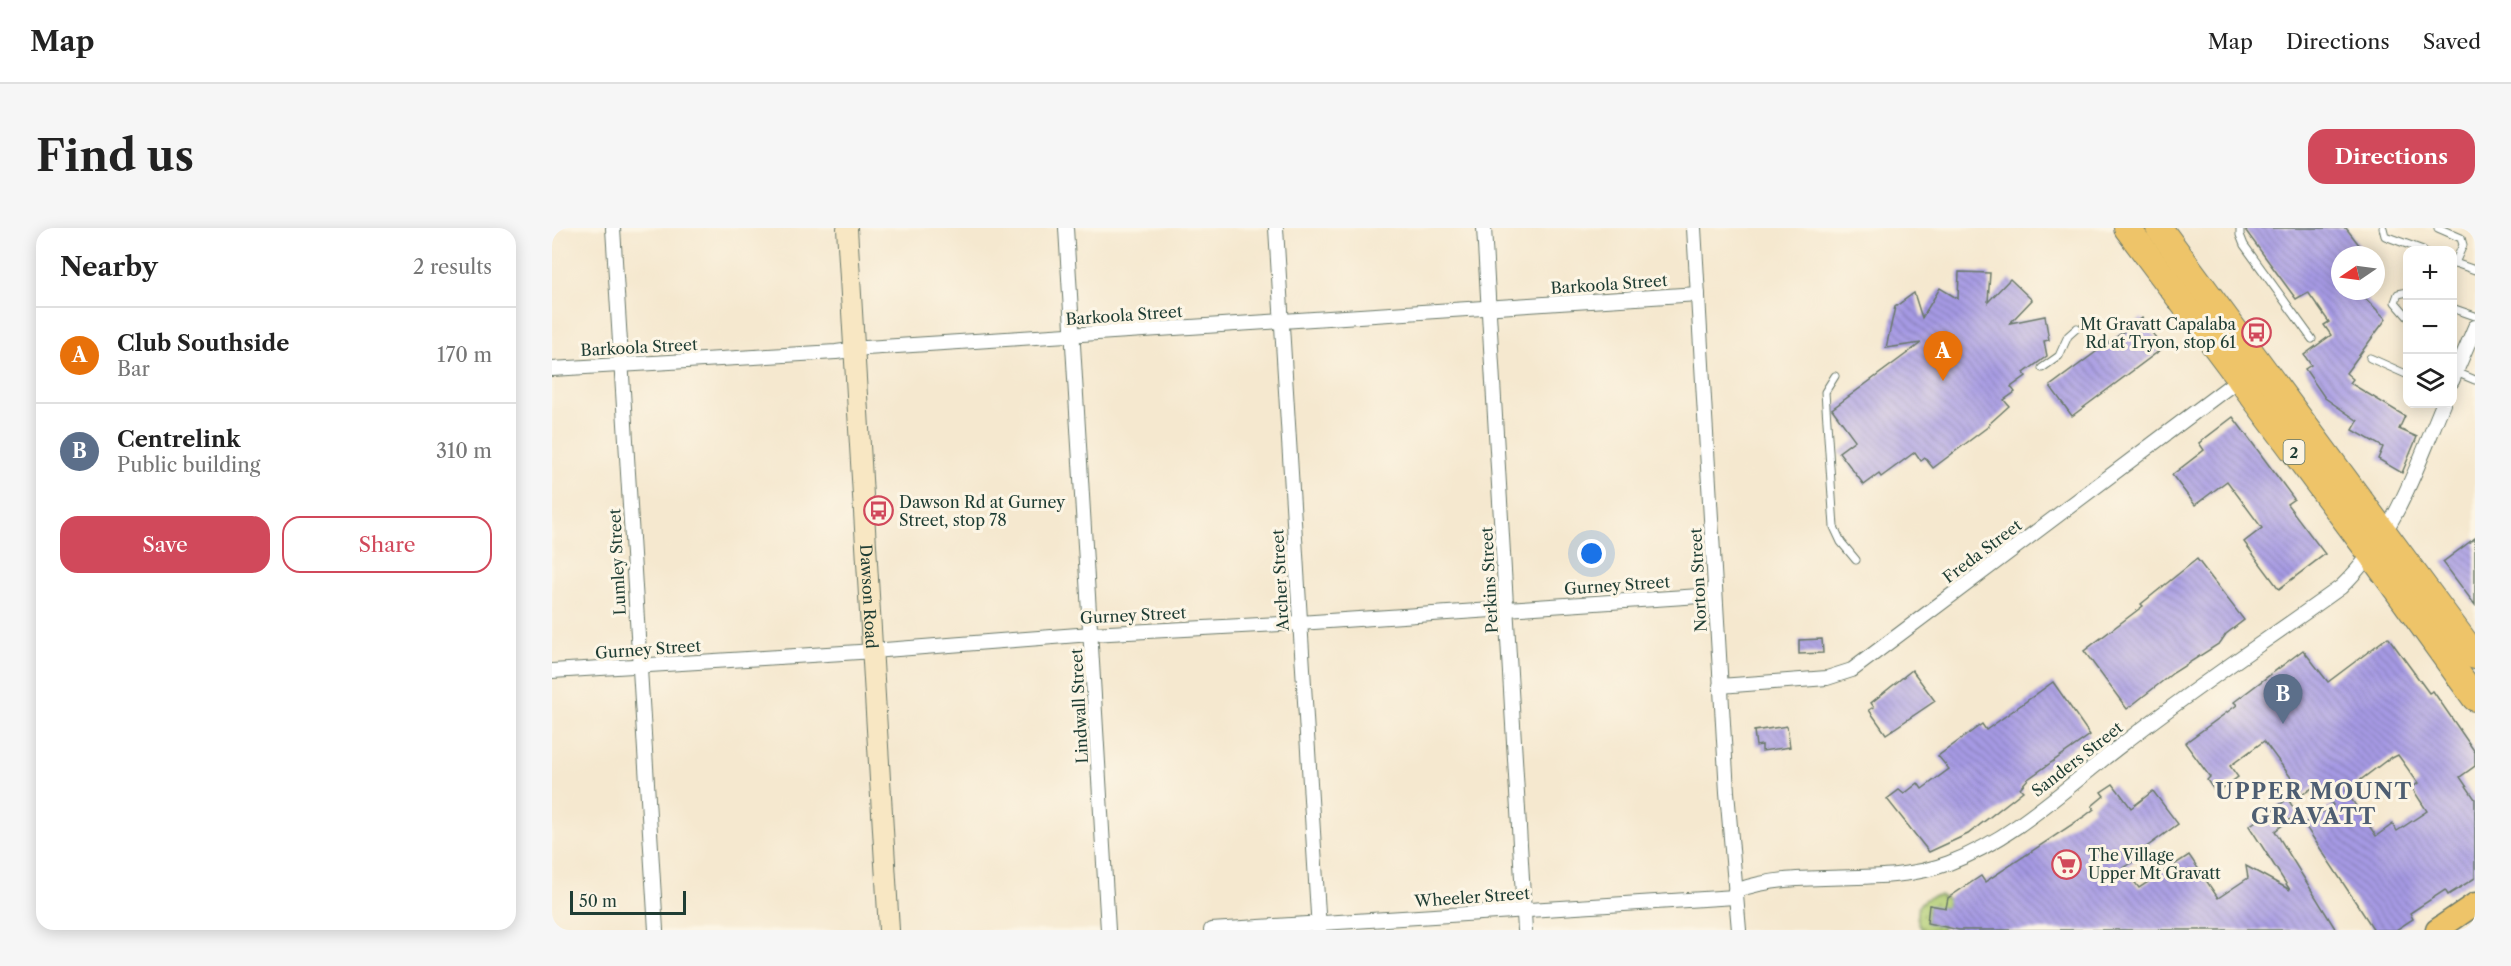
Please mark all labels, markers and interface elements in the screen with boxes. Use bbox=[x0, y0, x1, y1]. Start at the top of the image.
text: Map bbox=[30, 24, 94, 58]
text: Map bbox=[2208, 29, 2253, 54]
text: Directions bbox=[2286, 29, 2390, 54]
text: Saved bbox=[2423, 29, 2481, 54]
button: Directions bbox=[2308, 129, 2475, 184]
text: Find us bbox=[36, 130, 194, 182]
north arrow bbox=[2331, 246, 2385, 300]
map controls bbox=[2403, 246, 2457, 408]
button: + bbox=[2403, 246, 2457, 300]
text: Nearby bbox=[60, 251, 158, 283]
text: 2 results bbox=[413, 255, 492, 279]
street label: Barkoola Street bbox=[1550, 270, 1668, 298]
button: − bbox=[2403, 300, 2457, 354]
street label: Barkoola Street bbox=[1065, 301, 1183, 329]
place label: Mt Gravatt Capalaba Rd at Tryon, stop 61 bbox=[2080, 314, 2237, 352]
bus stop icon: Mt Gravatt Capalaba Rd at Tryon, stop 61 bbox=[2241, 317, 2273, 349]
text: Club Southside bbox=[117, 330, 289, 357]
pin: A bbox=[1924, 332, 1962, 381]
street label: Barkoola Street bbox=[580, 334, 698, 360]
text: A bbox=[72, 343, 87, 367]
text: 170 m bbox=[437, 343, 492, 367]
button: layers bbox=[2403, 354, 2457, 408]
text: Bar bbox=[117, 357, 150, 381]
text: Centrelink bbox=[117, 426, 241, 453]
text: B bbox=[72, 439, 87, 463]
text: 310 m bbox=[436, 439, 492, 463]
road number: 2 bbox=[2284, 440, 2304, 464]
text: Public building bbox=[117, 453, 260, 477]
place label: Dawson Rd at Gurney Street, stop 78 bbox=[899, 492, 1066, 530]
bus stop icon: Dawson Rd at Gurney Street, stop 78 bbox=[862, 495, 894, 527]
street label: Lumley Street bbox=[604, 508, 630, 616]
street label: Freda Street bbox=[1939, 515, 2026, 587]
button: Save bbox=[60, 516, 270, 573]
button: Share bbox=[282, 516, 492, 573]
street label: Perkins Street bbox=[1476, 526, 1502, 634]
street label: Norton Street bbox=[1685, 527, 1711, 633]
street label: Archer Street bbox=[1267, 528, 1293, 632]
your location bbox=[1577, 539, 1606, 568]
street label: Dawson Road bbox=[856, 544, 882, 649]
street label: Gurney Street bbox=[1563, 571, 1671, 599]
street label: Gurney Street bbox=[1079, 602, 1187, 628]
street label: Gurney Street bbox=[594, 635, 702, 663]
street label: Lindwall Street bbox=[1066, 648, 1092, 764]
pin: B bbox=[2264, 674, 2302, 724]
street label: Sanders Street bbox=[2028, 717, 2127, 801]
district label: UPPER MOUNT GRAVATT bbox=[2215, 778, 2413, 830]
place label: The Village Upper Mt Gravatt bbox=[2088, 845, 2221, 883]
supermarket icon: The Village Upper Mt Gravatt bbox=[2051, 848, 2083, 880]
street label: Wheeler Street bbox=[1413, 883, 1531, 911]
scale bar bbox=[570, 888, 686, 916]
text: 50 m bbox=[579, 891, 617, 911]

